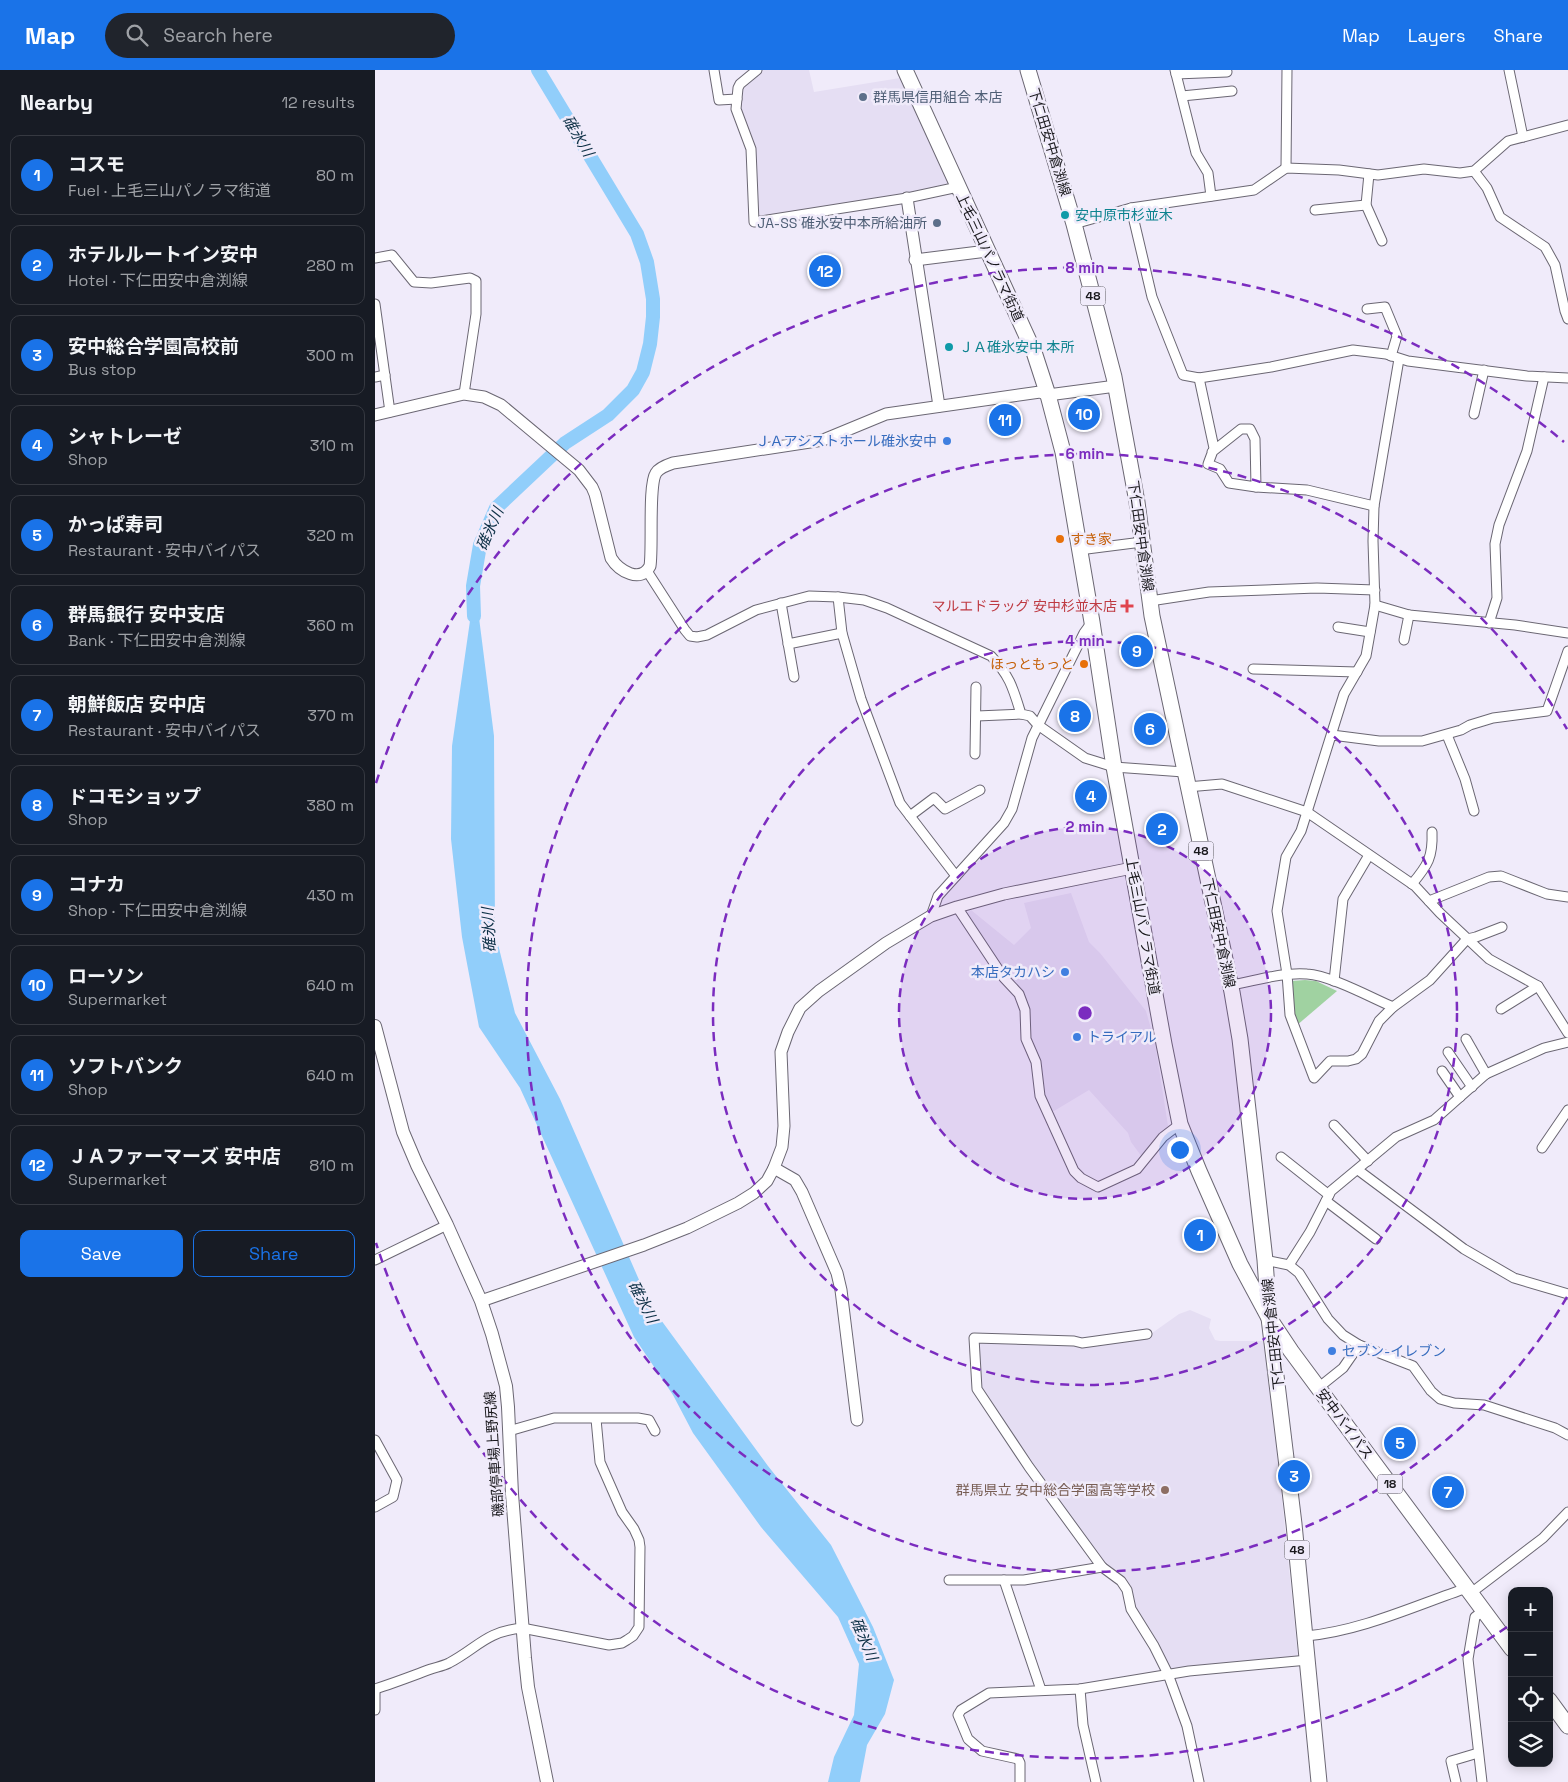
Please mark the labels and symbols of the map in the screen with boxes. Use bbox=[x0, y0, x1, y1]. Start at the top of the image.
street label: 下仁田安中倉渕線 bbox=[1025, 86, 1075, 198]
place label: 群馬県信用組合 本店 bbox=[873, 88, 1003, 106]
marker: 群馬県信用組合 本店 bbox=[857, 91, 869, 103]
water label: 碓氷川 bbox=[559, 112, 599, 162]
street label: 上毛三山パノラマ街道 bbox=[952, 190, 1028, 324]
place label: 安中原市杉並木 bbox=[1075, 206, 1173, 224]
marker: 安中原市杉並木 bbox=[1059, 209, 1071, 221]
place label: JA-SS 碓氷安中本所給油所 bbox=[757, 214, 927, 232]
marker: JA-SS 碓氷安中本所給油所 bbox=[931, 217, 943, 229]
pin: 12 bbox=[809, 252, 841, 290]
text: 8 min bbox=[1066, 258, 1104, 277]
road number: 48 bbox=[1081, 287, 1105, 306]
place label: ＪＡ碓氷安中 本所 bbox=[959, 338, 1075, 356]
marker: ＪＡ碓氷安中 本所 bbox=[943, 341, 955, 353]
pin: 10 bbox=[1068, 395, 1100, 433]
pin: 11 bbox=[989, 401, 1021, 439]
place label: ＪＡアシストホール碓氷安中 bbox=[756, 432, 937, 450]
marker: ＪＡアシストホール碓氷安中 bbox=[941, 435, 953, 447]
text: 6 min bbox=[1065, 444, 1105, 463]
street label: 下仁田安中倉渕線 bbox=[1124, 479, 1158, 593]
water label: 碓氷川 bbox=[472, 503, 508, 553]
place label: すき家 bbox=[1070, 530, 1112, 548]
marker: すき家 bbox=[1054, 533, 1066, 545]
place label: マルエドラッグ 安中杉並木店 bbox=[931, 597, 1117, 615]
marker: マルエドラッグ 安中杉並木店 bbox=[1121, 600, 1133, 612]
text: 4 min bbox=[1065, 631, 1105, 650]
pin: 9 bbox=[1121, 632, 1153, 670]
place label: ほっともっと bbox=[990, 655, 1074, 673]
marker: ほっともっと bbox=[1078, 658, 1090, 670]
pin: 8 bbox=[1059, 697, 1091, 735]
pin: 6 bbox=[1134, 710, 1166, 748]
pin: 4 bbox=[1075, 777, 1107, 815]
pin: 2 bbox=[1146, 810, 1178, 848]
text: 2 min bbox=[1066, 817, 1104, 836]
road number: 48 bbox=[1189, 841, 1213, 860]
street label: 上毛三山パノラマ街道 bbox=[1122, 856, 1164, 996]
street label: 下仁田安中倉渕線 bbox=[1199, 876, 1239, 990]
water label: 碓氷川 bbox=[478, 905, 499, 953]
place label: 本店タカハシ bbox=[971, 963, 1055, 981]
marker: 本店タカハシ bbox=[1059, 966, 1071, 978]
centre of rings bbox=[1076, 1004, 1094, 1022]
place label: トライアル bbox=[1087, 1028, 1157, 1046]
marker: トライアル bbox=[1071, 1031, 1083, 1043]
your location bbox=[1167, 1137, 1193, 1163]
pin: 1 bbox=[1184, 1216, 1216, 1254]
water label: 碓氷川 bbox=[625, 1277, 663, 1328]
street label: 下仁田安中倉渕線 bbox=[1258, 1277, 1288, 1391]
place label: セブン-イレブン bbox=[1342, 1342, 1446, 1360]
marker: セブン-イレブン bbox=[1326, 1345, 1338, 1357]
street label: 安中バイパス bbox=[1313, 1385, 1377, 1463]
street label: 磯部停車場上野尻線 bbox=[481, 1391, 507, 1517]
pin: 5 bbox=[1384, 1424, 1416, 1462]
pin: 3 bbox=[1278, 1457, 1310, 1495]
pin: 7 bbox=[1432, 1473, 1464, 1511]
road number: 18 bbox=[1377, 1475, 1403, 1494]
place label: 群馬県立 安中総合学園高等学校 bbox=[955, 1481, 1155, 1499]
marker: 群馬県立 安中総合学園高等学校 bbox=[1159, 1484, 1171, 1496]
road number: 48 bbox=[1285, 1540, 1309, 1560]
water label: 碓氷川 bbox=[847, 1614, 883, 1665]

